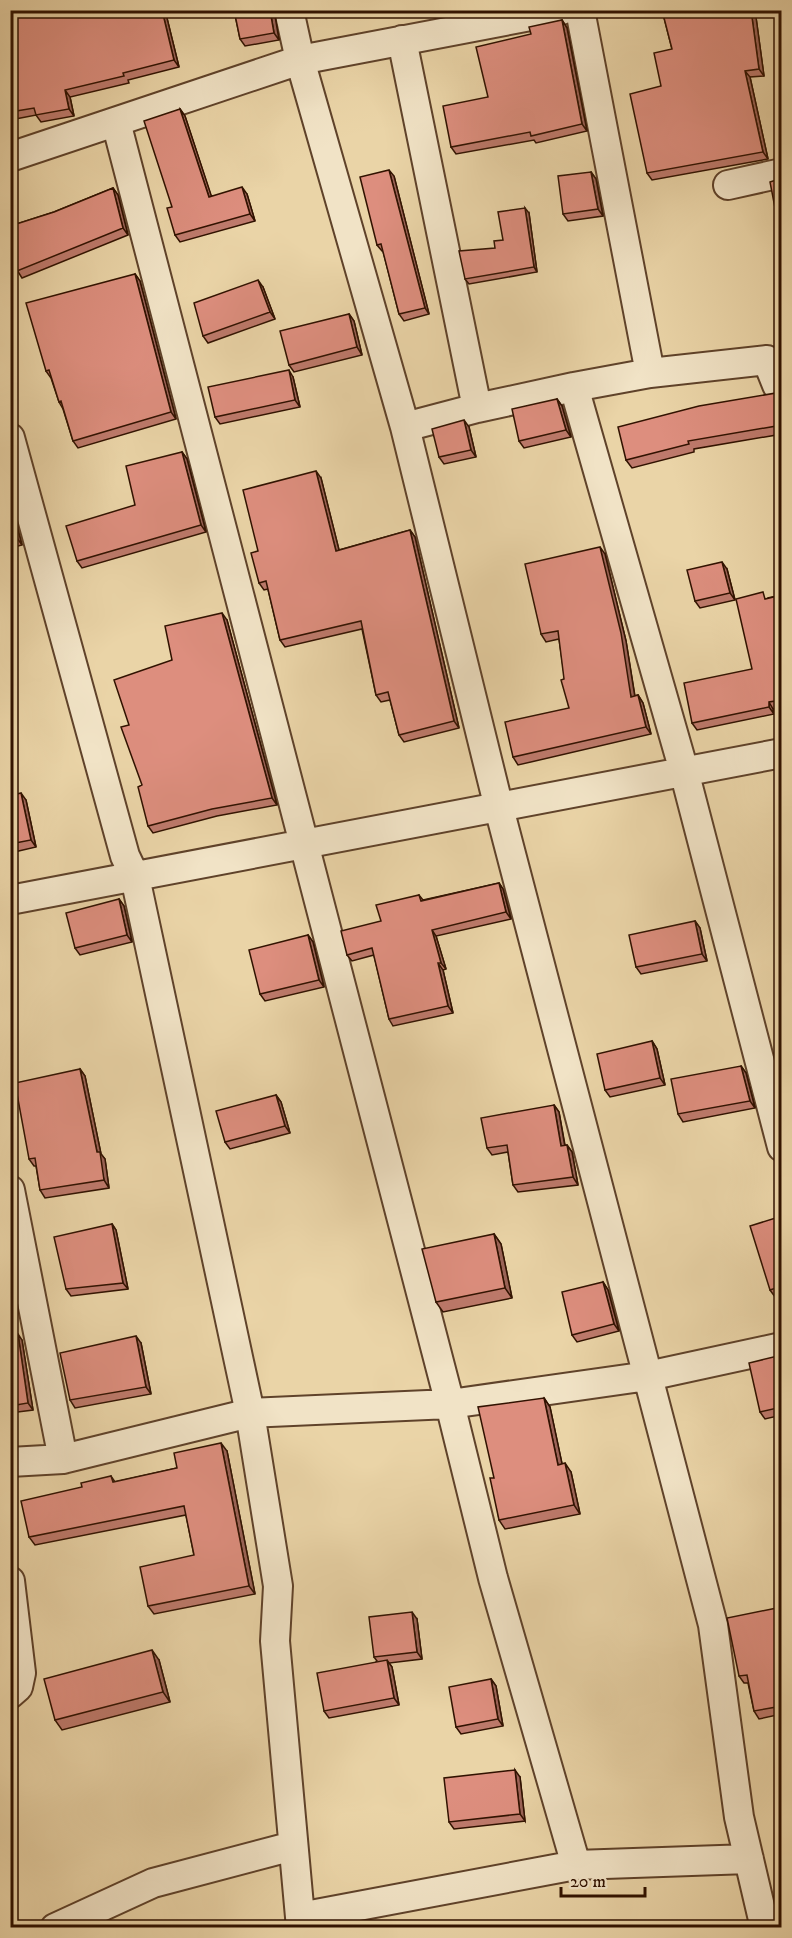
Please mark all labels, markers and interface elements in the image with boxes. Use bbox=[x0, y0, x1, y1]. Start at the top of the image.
scale bar bbox=[561, 1860, 645, 1898]
text: 20 m bbox=[570, 1871, 606, 1893]

